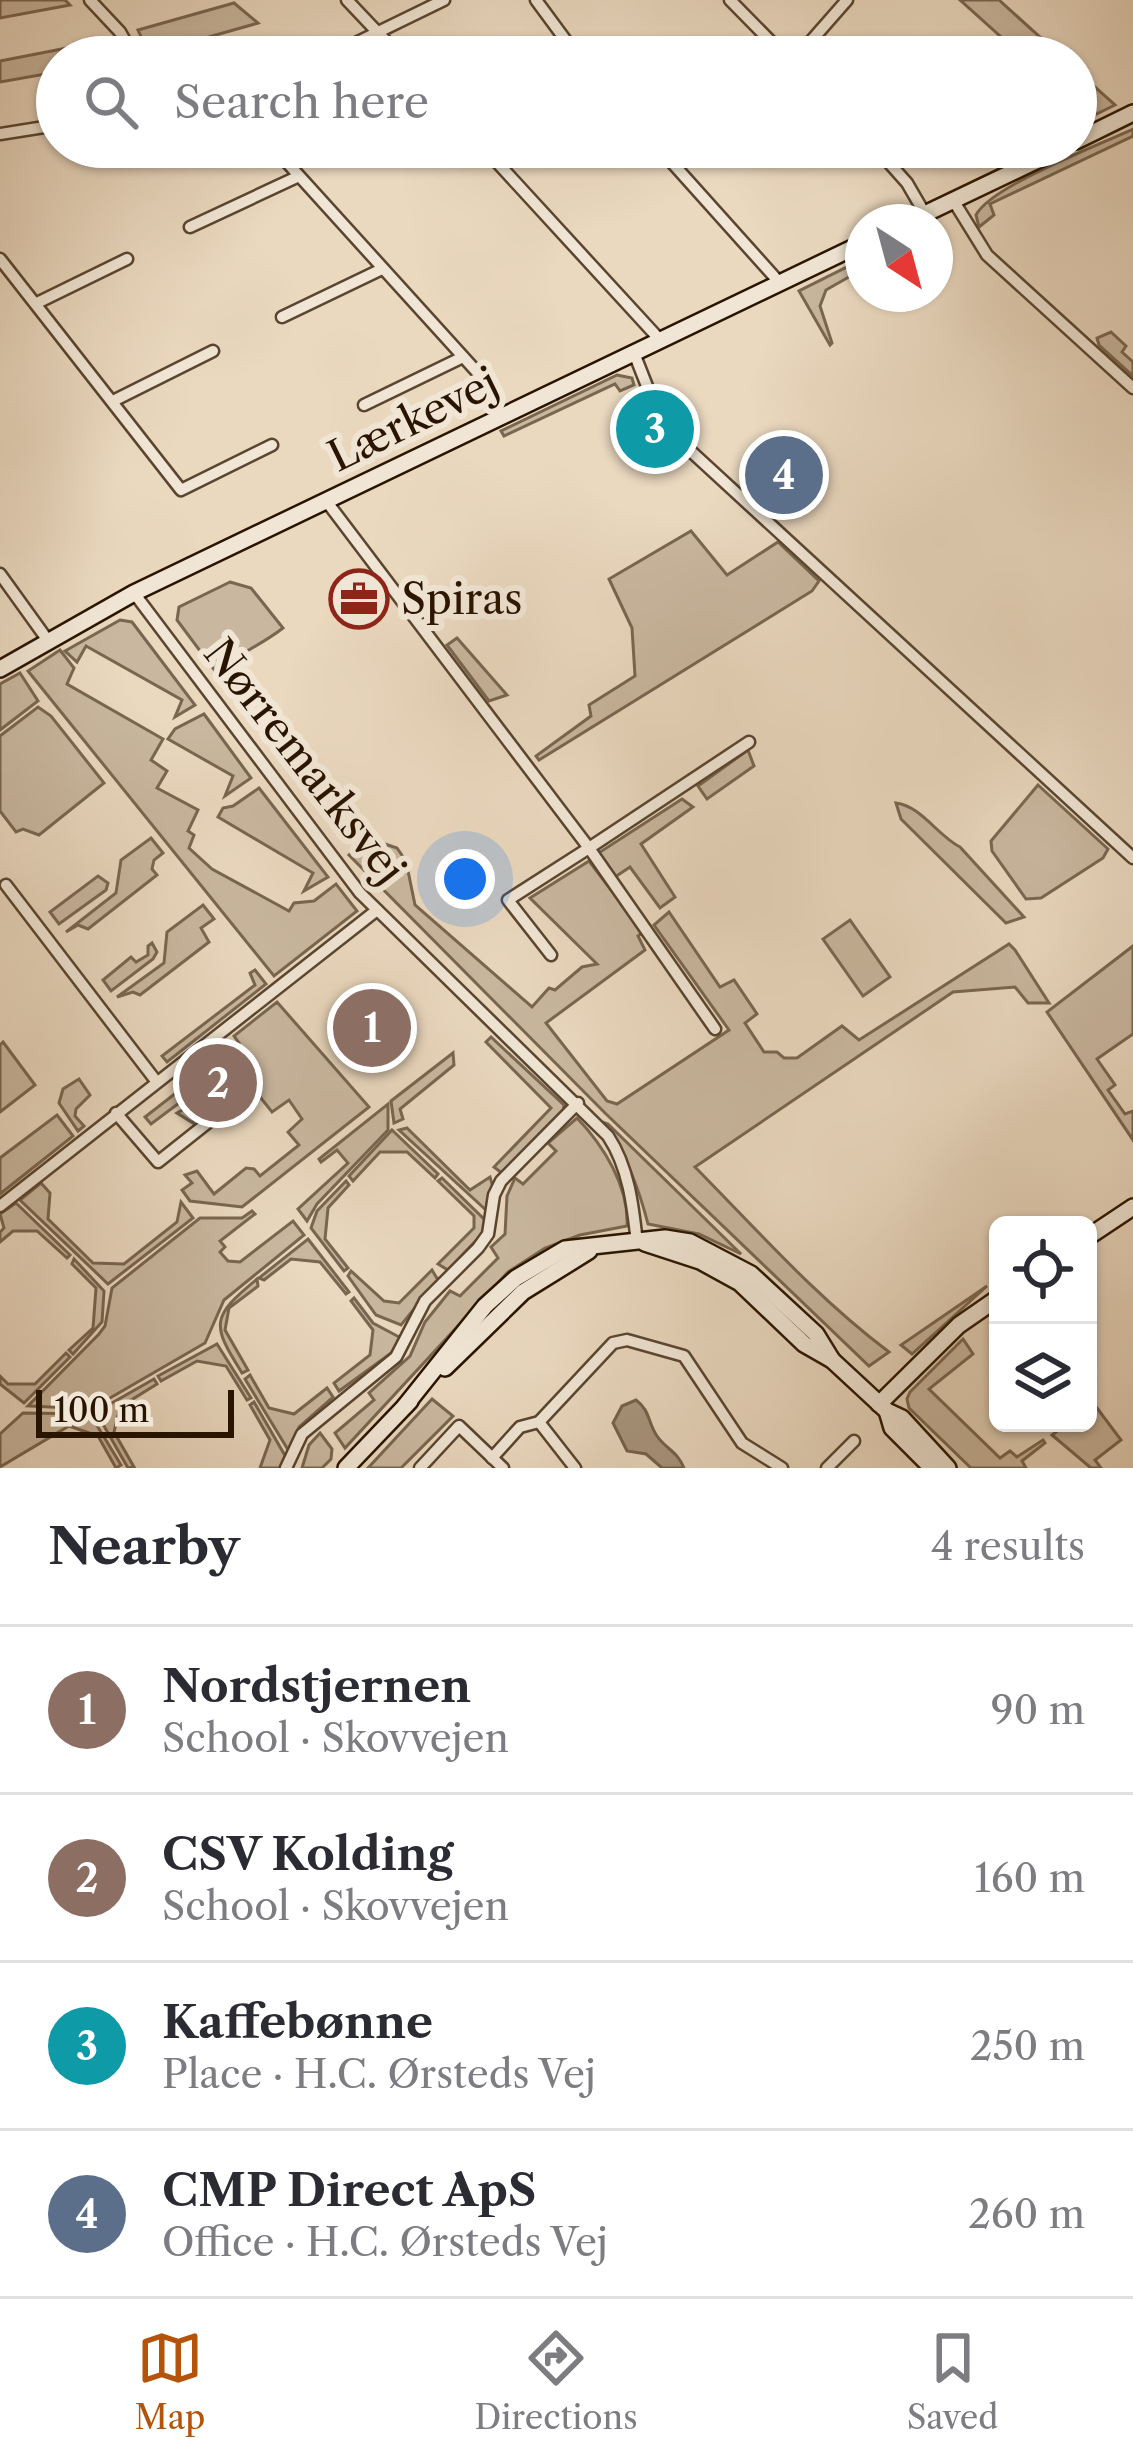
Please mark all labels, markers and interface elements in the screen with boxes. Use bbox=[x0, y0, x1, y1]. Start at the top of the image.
search box bbox=[36, 36, 1097, 168]
icon: search bbox=[78, 69, 144, 135]
text: Search here bbox=[174, 74, 429, 130]
north arrow bbox=[845, 204, 953, 312]
street label: Lærkevej bbox=[320, 356, 506, 482]
pin: 3 bbox=[616, 384, 694, 474]
pin: 4 bbox=[745, 430, 823, 520]
office icon: Spiras bbox=[328, 568, 390, 630]
place label: Spiras bbox=[401, 573, 523, 625]
street label: Nørremarksvej bbox=[193, 628, 417, 894]
your location bbox=[435, 849, 495, 909]
pin: 1 bbox=[333, 983, 411, 1073]
pin: 2 bbox=[179, 1038, 257, 1128]
map controls bbox=[989, 1216, 1097, 1432]
button: locate bbox=[989, 1216, 1097, 1324]
button: layers bbox=[989, 1324, 1097, 1432]
scale bar bbox=[36, 1384, 234, 1437]
text: 100 m bbox=[54, 1390, 149, 1431]
text: Nearby bbox=[48, 1515, 240, 1577]
text: 4 results bbox=[931, 1522, 1085, 1570]
text: Nordstjernen bbox=[162, 1658, 471, 1714]
text: 1 bbox=[78, 1686, 96, 1734]
text: 90 m bbox=[991, 1686, 1085, 1734]
text: School · Skovvejen bbox=[162, 1714, 509, 1762]
text: CSV Kolding bbox=[162, 1826, 454, 1882]
text: 2 bbox=[75, 1854, 99, 1902]
text: 160 m bbox=[974, 1854, 1085, 1902]
text: School · Skovvejen bbox=[162, 1882, 509, 1930]
text: Kaffebønne bbox=[162, 1994, 433, 2050]
text: 3 bbox=[76, 2022, 98, 2070]
text: 250 m bbox=[970, 2022, 1085, 2070]
text: Place · H.C. Ørsteds Vej bbox=[162, 2050, 596, 2098]
text: CMP Direct ApS bbox=[162, 2162, 537, 2218]
text: 4 bbox=[75, 2190, 99, 2238]
text: 260 m bbox=[968, 2190, 1085, 2238]
text: Office · H.C. Ørsteds Vej bbox=[162, 2218, 608, 2266]
tab: Map bbox=[135, 2325, 205, 2438]
tab: Directions bbox=[475, 2325, 638, 2438]
tab: Saved bbox=[907, 2325, 998, 2438]

